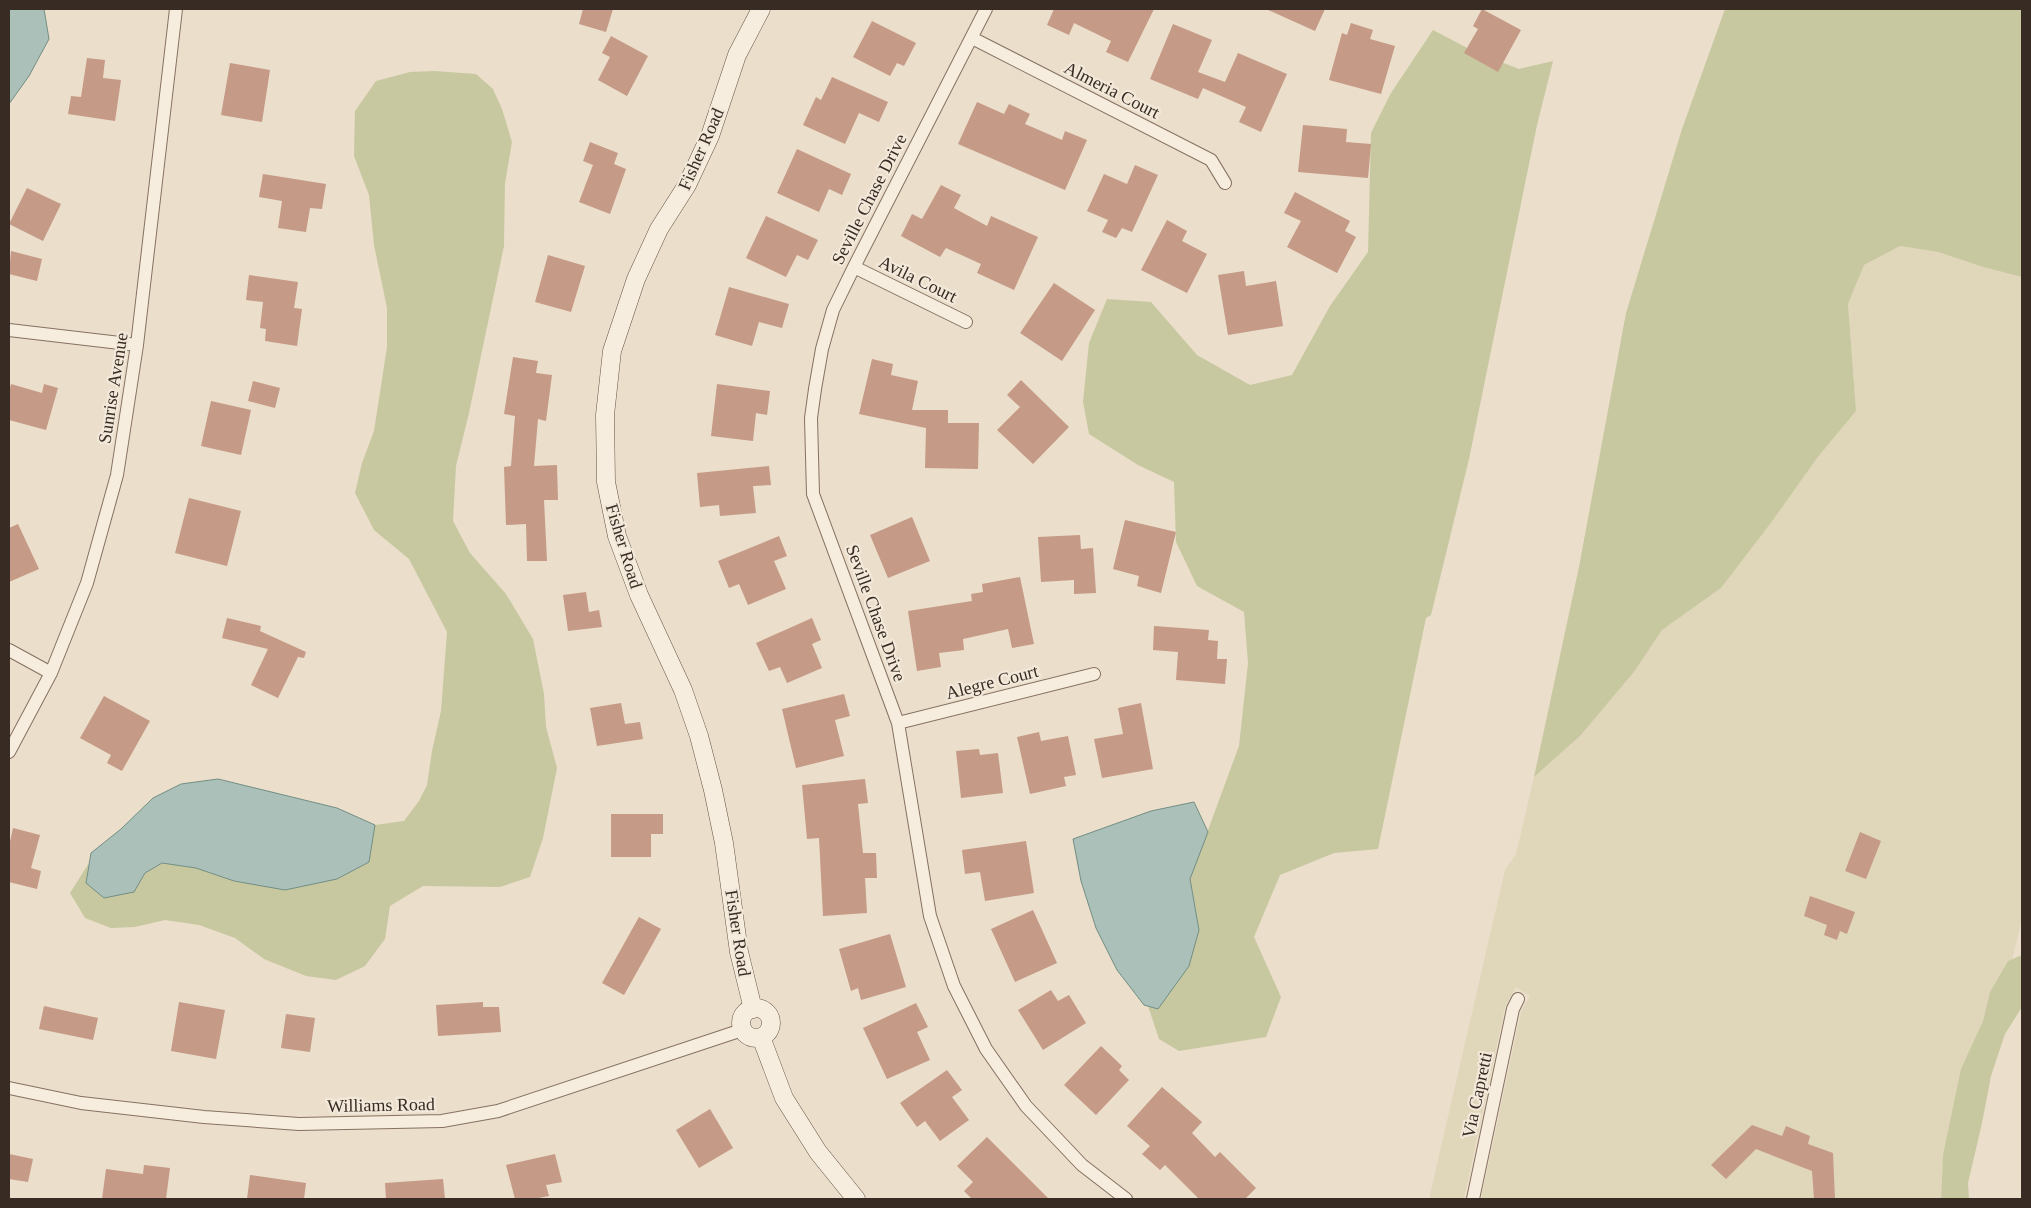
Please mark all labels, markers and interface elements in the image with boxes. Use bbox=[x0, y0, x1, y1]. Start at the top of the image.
street label: Almeria Court bbox=[1061, 57, 1163, 123]
street label: Fisher Road bbox=[674, 105, 728, 193]
street label: Seville Chase Drive bbox=[827, 130, 911, 268]
street label: Avila Court bbox=[876, 252, 960, 306]
street label: Sunrise Avenue bbox=[94, 331, 132, 445]
street label: Fisher Road bbox=[602, 501, 646, 591]
street label: Seville Chase Drive bbox=[842, 542, 910, 684]
street label: Alegre Court bbox=[944, 661, 1040, 703]
street label: Fisher Road bbox=[721, 888, 755, 978]
street label: Via Capretti bbox=[1458, 1050, 1496, 1140]
street label: Williams Road bbox=[327, 1094, 435, 1116]

